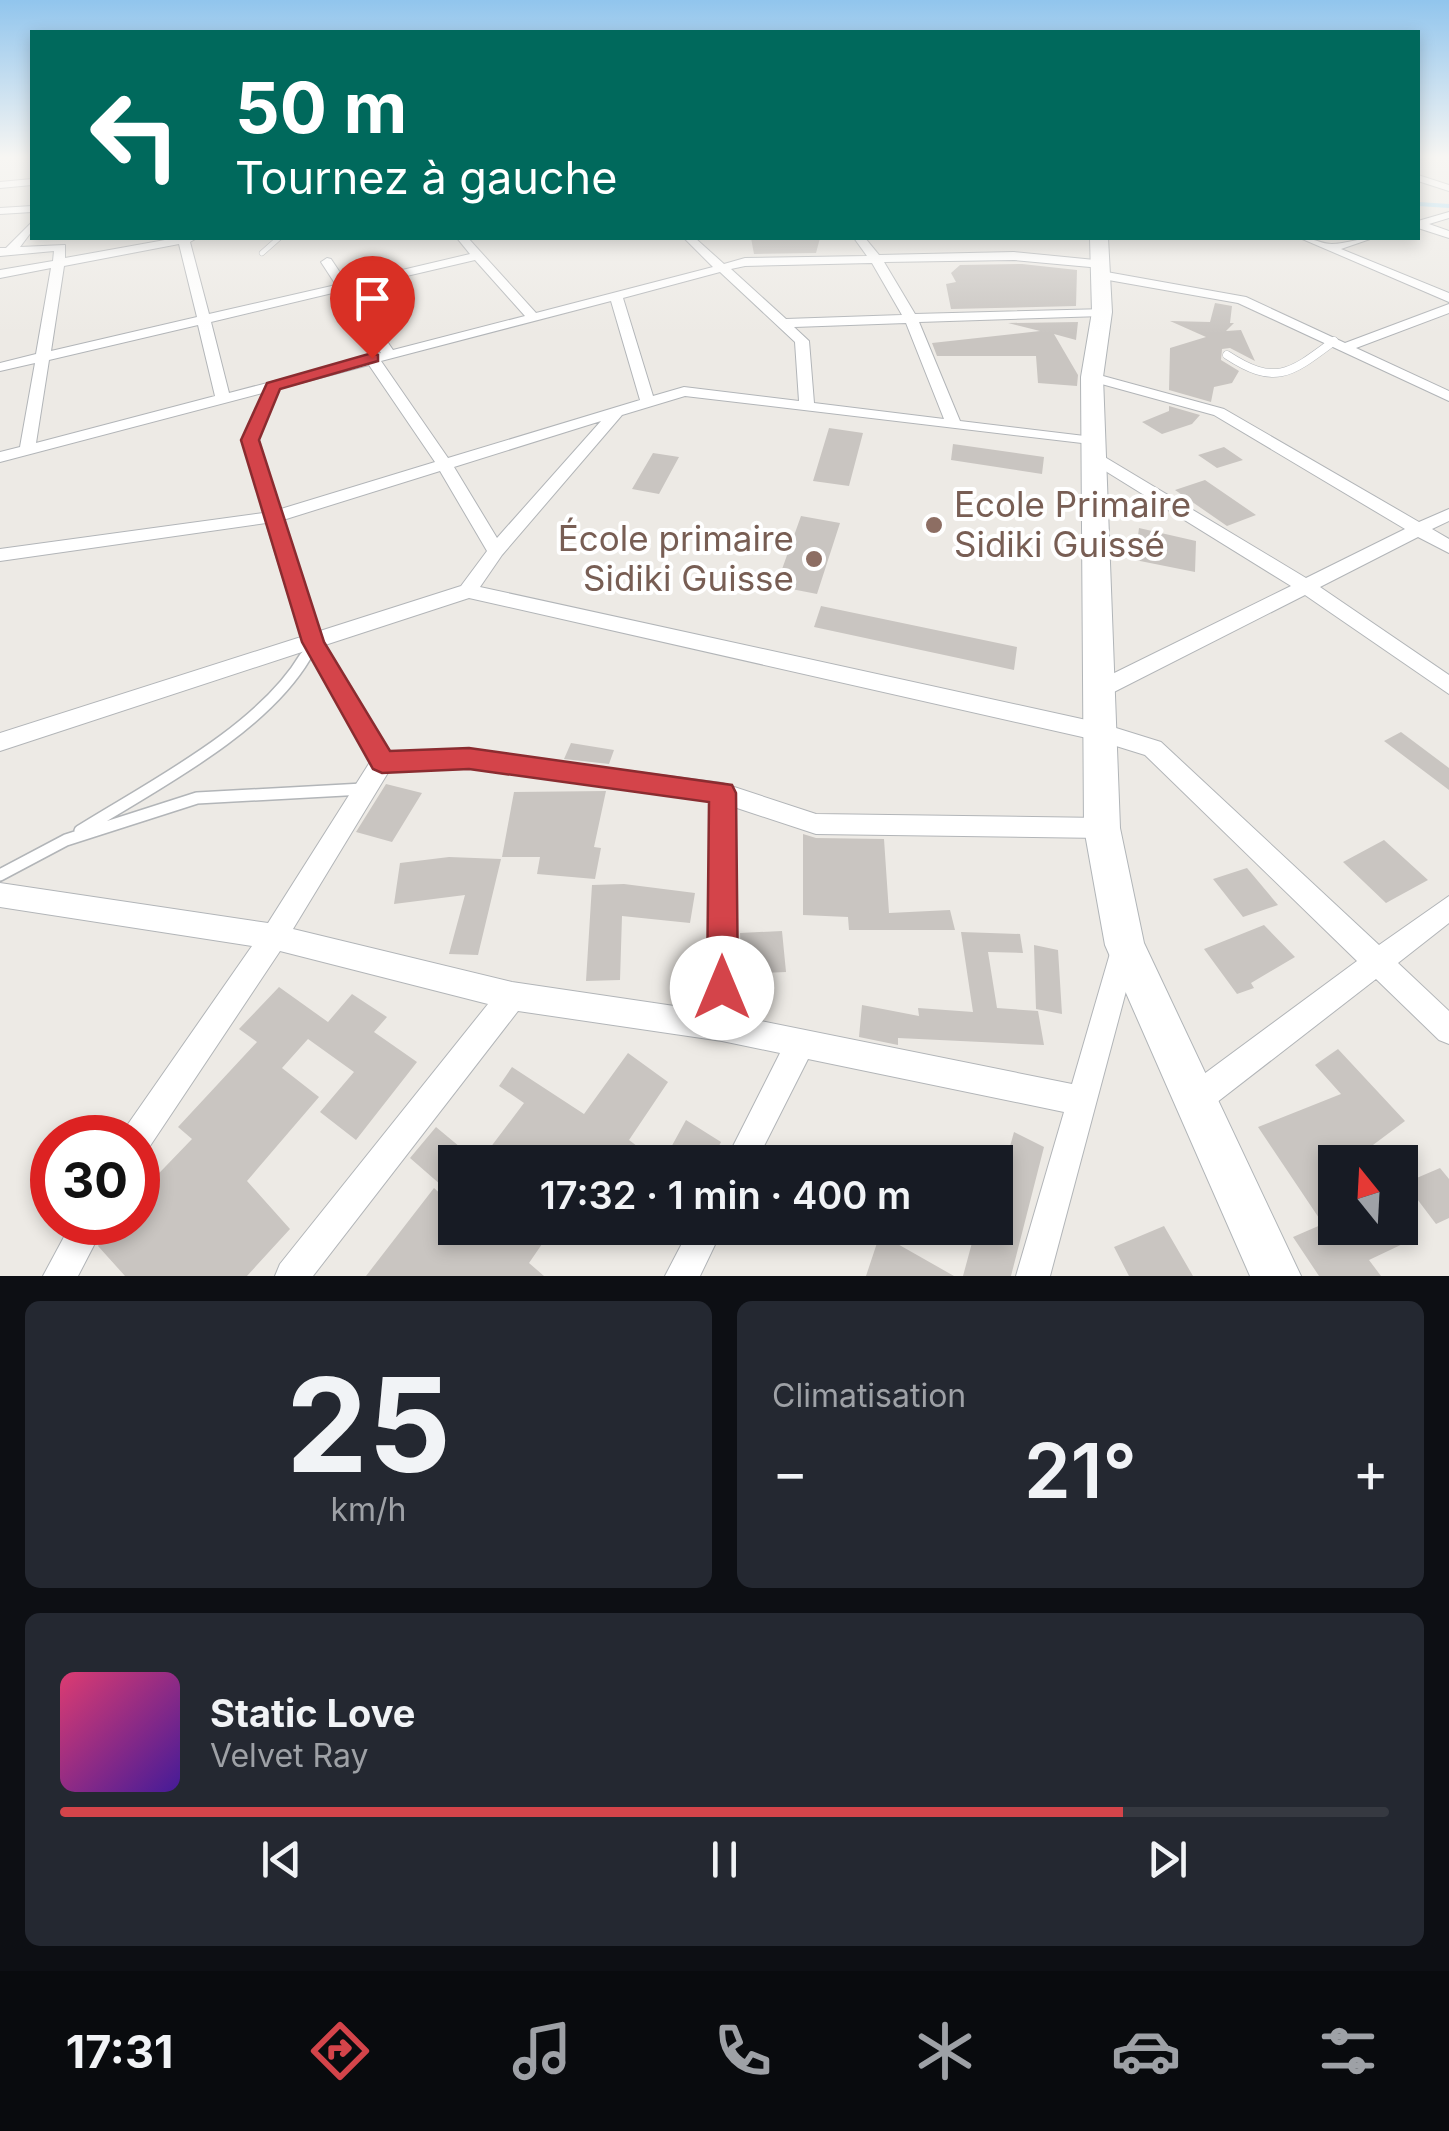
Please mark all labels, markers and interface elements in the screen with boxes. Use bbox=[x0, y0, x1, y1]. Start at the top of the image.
text: 50 m bbox=[235, 65, 407, 150]
icon: left bbox=[70, 70, 200, 200]
text: Tournez à gauche bbox=[235, 150, 617, 205]
pin bbox=[330, 256, 415, 359]
icon: arrive bbox=[345, 271, 400, 326]
place label: Ecole Primaire Sidiki Guissé bbox=[954, 483, 1191, 565]
marker: Ecole Primaire Sidiki Guissé bbox=[923, 514, 945, 536]
place label: École primaire Sidiki Guisse bbox=[558, 517, 794, 599]
marker: École primaire Sidiki Guisse bbox=[803, 548, 825, 570]
position arrow bbox=[670, 936, 774, 1040]
speed limit sign: 30 bbox=[30, 1115, 160, 1245]
north arrow bbox=[1318, 1145, 1418, 1245]
map controls bbox=[1318, 1145, 1418, 1245]
text: 17:32 · 1 min · 400 m bbox=[540, 1172, 911, 1218]
text: 25 bbox=[286, 1346, 451, 1503]
text: Climatisation bbox=[772, 1376, 966, 1415]
text: 21° bbox=[1024, 1425, 1137, 1516]
text: − bbox=[772, 1439, 808, 1505]
text: + bbox=[1353, 1439, 1389, 1505]
text: km/h bbox=[330, 1490, 407, 1529]
text: Static Love bbox=[210, 1690, 415, 1736]
text: Velvet Ray bbox=[210, 1736, 368, 1775]
icon: previous bbox=[254, 1832, 309, 1887]
icon: pause bbox=[697, 1832, 752, 1887]
icon: next bbox=[1140, 1832, 1195, 1887]
icon: directions bbox=[305, 2016, 375, 2086]
icon: music bbox=[507, 2016, 577, 2086]
icon: phone bbox=[708, 2016, 778, 2086]
icon: climate bbox=[910, 2016, 980, 2086]
icon: car bbox=[1111, 2016, 1181, 2086]
icon: filters bbox=[1313, 2016, 1383, 2086]
text: 17:31 bbox=[66, 2024, 173, 2079]

